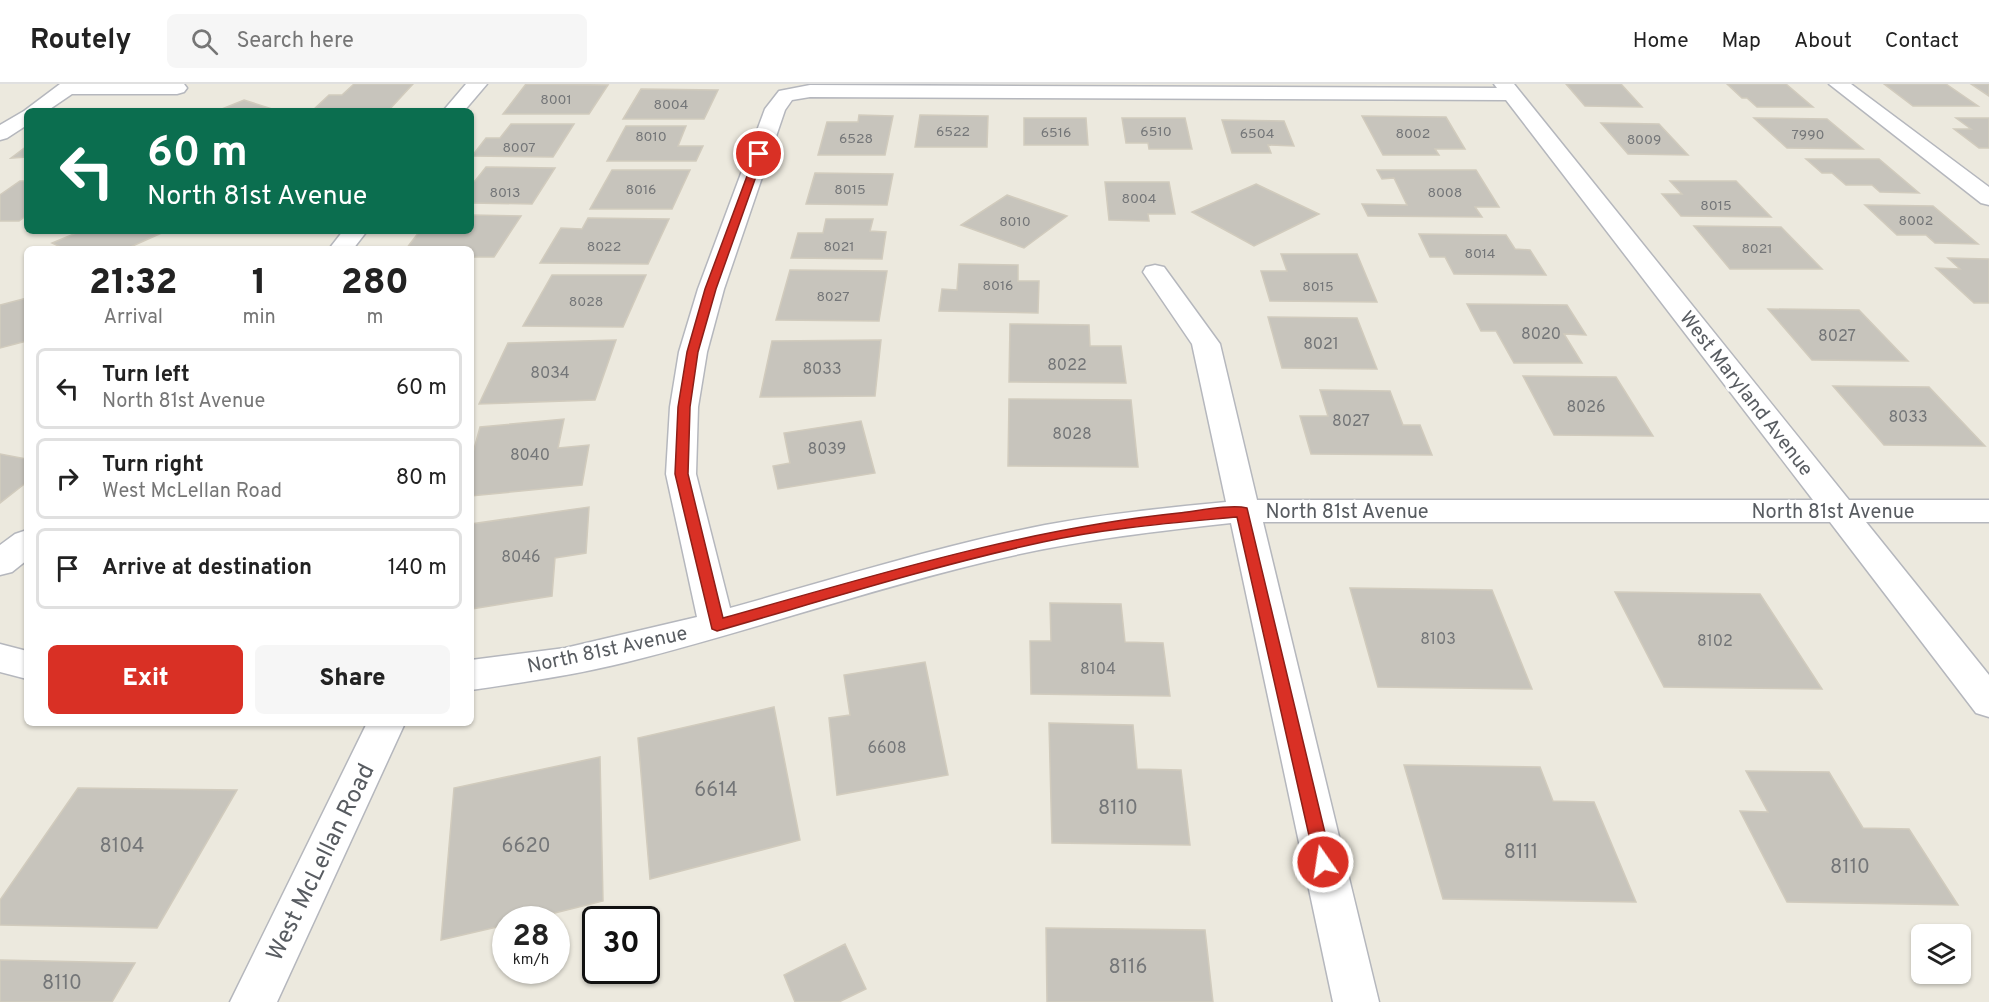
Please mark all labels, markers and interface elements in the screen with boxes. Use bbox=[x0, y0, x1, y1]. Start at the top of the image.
search box bbox=[167, 14, 587, 68]
text: Routely bbox=[30, 23, 131, 59]
icon: search bbox=[188, 25, 221, 58]
text: Search here bbox=[236, 28, 354, 55]
text: Home bbox=[1633, 28, 1689, 55]
text: Map bbox=[1722, 28, 1761, 55]
text: About bbox=[1794, 28, 1852, 55]
text: Contact bbox=[1885, 28, 1959, 55]
house number: 8001 bbox=[540, 92, 572, 109]
house number: 8004 bbox=[654, 97, 688, 114]
house number: 6522 bbox=[936, 124, 970, 141]
house number: 6510 bbox=[1140, 124, 1172, 141]
house number: 6516 bbox=[1041, 125, 1071, 142]
house number: 6504 bbox=[1240, 126, 1274, 143]
house number: 8002 bbox=[1396, 126, 1430, 143]
house number: 7990 bbox=[1792, 127, 1824, 144]
text: 60 m bbox=[147, 128, 248, 181]
pin bbox=[733, 128, 784, 179]
house number: 8010 bbox=[635, 129, 667, 146]
house number: 6528 bbox=[839, 131, 873, 148]
icon: left bbox=[48, 132, 126, 210]
house number: 8009 bbox=[1627, 132, 1661, 149]
icon: arrive bbox=[742, 137, 775, 170]
house number: 8007 bbox=[502, 140, 536, 157]
text: North 81st Avenue bbox=[147, 180, 367, 214]
house number: 8016 bbox=[626, 182, 656, 199]
house number: 8015 bbox=[834, 182, 866, 199]
house number: 8013 bbox=[489, 185, 521, 202]
house number: 8008 bbox=[1428, 185, 1462, 202]
house number: 8004 bbox=[1122, 191, 1156, 208]
house number: 8015 bbox=[1700, 198, 1732, 215]
house number: 8002 bbox=[1899, 213, 1933, 230]
house number: 8010 bbox=[999, 214, 1031, 231]
house number: 8022 bbox=[587, 239, 621, 256]
house number: 8021 bbox=[823, 239, 855, 256]
house number: 8021 bbox=[1741, 241, 1773, 258]
house number: 8014 bbox=[1464, 246, 1496, 263]
text: 21:32 bbox=[89, 261, 178, 307]
text: 1 bbox=[252, 261, 267, 307]
text: 280 bbox=[341, 261, 409, 307]
house number: 8016 bbox=[983, 278, 1013, 295]
house number: 8015 bbox=[1302, 279, 1334, 296]
house number: 8027 bbox=[816, 289, 850, 306]
house number: 8028 bbox=[569, 294, 603, 311]
text: Arrival bbox=[103, 305, 163, 331]
text: min bbox=[243, 305, 276, 331]
text: m bbox=[366, 305, 383, 331]
street label: West Maryland Avenue bbox=[1673, 306, 1818, 482]
house number: 8020 bbox=[1521, 325, 1561, 345]
house number: 8027 bbox=[1818, 327, 1856, 347]
house number: 8021 bbox=[1303, 335, 1339, 355]
house number: 8022 bbox=[1047, 356, 1087, 376]
house number: 8033 bbox=[802, 360, 842, 380]
text: Turn left bbox=[102, 362, 190, 389]
house number: 8034 bbox=[530, 364, 570, 384]
icon: left bbox=[51, 372, 84, 405]
text: 60 m bbox=[396, 375, 447, 402]
text: North 81st Avenue bbox=[102, 389, 265, 415]
house number: 8026 bbox=[1566, 398, 1606, 418]
house number: 8033 bbox=[1888, 408, 1928, 428]
house number: 8027 bbox=[1332, 412, 1370, 432]
house number: 8028 bbox=[1052, 425, 1092, 445]
house number: 8039 bbox=[808, 440, 846, 460]
house number: 8040 bbox=[510, 446, 550, 466]
text: Turn right bbox=[102, 452, 204, 479]
icon: right bbox=[51, 462, 84, 495]
text: 80 m bbox=[396, 465, 447, 492]
text: West McLellan Road bbox=[102, 479, 282, 505]
street label: North 81st Avenue bbox=[1265, 500, 1429, 526]
street label: North 81st Avenue bbox=[1751, 500, 1915, 526]
house number: 8046 bbox=[501, 548, 541, 568]
icon: arrive bbox=[51, 552, 84, 585]
text: Arrive at destination bbox=[102, 555, 312, 582]
text: 140 m bbox=[388, 555, 447, 582]
street label: North 81st Avenue bbox=[525, 621, 690, 681]
house number: 8103 bbox=[1420, 630, 1456, 650]
house number: 8102 bbox=[1697, 632, 1733, 652]
button: Exit bbox=[48, 645, 243, 714]
button: Share bbox=[255, 645, 450, 714]
house number: 8104 bbox=[1080, 660, 1116, 680]
house number: 6608 bbox=[867, 739, 907, 759]
street label: West McLellan Road bbox=[261, 759, 383, 967]
house number: 6614 bbox=[694, 778, 738, 804]
house number: 8110 bbox=[1098, 796, 1138, 822]
position arrow bbox=[1291, 830, 1355, 894]
house number: 8104 bbox=[100, 834, 144, 860]
house number: 6620 bbox=[502, 834, 550, 860]
house number: 8111 bbox=[1504, 840, 1538, 866]
house number: 8110 bbox=[1830, 855, 1870, 881]
speed limit sign: 30 bbox=[582, 906, 660, 984]
text: 28 bbox=[512, 919, 550, 956]
map controls bbox=[1911, 924, 1971, 984]
button: layers bbox=[1911, 924, 1971, 984]
text: km/h bbox=[513, 951, 549, 970]
house number: 8116 bbox=[1108, 955, 1148, 981]
house number: 8110 bbox=[42, 971, 82, 997]

